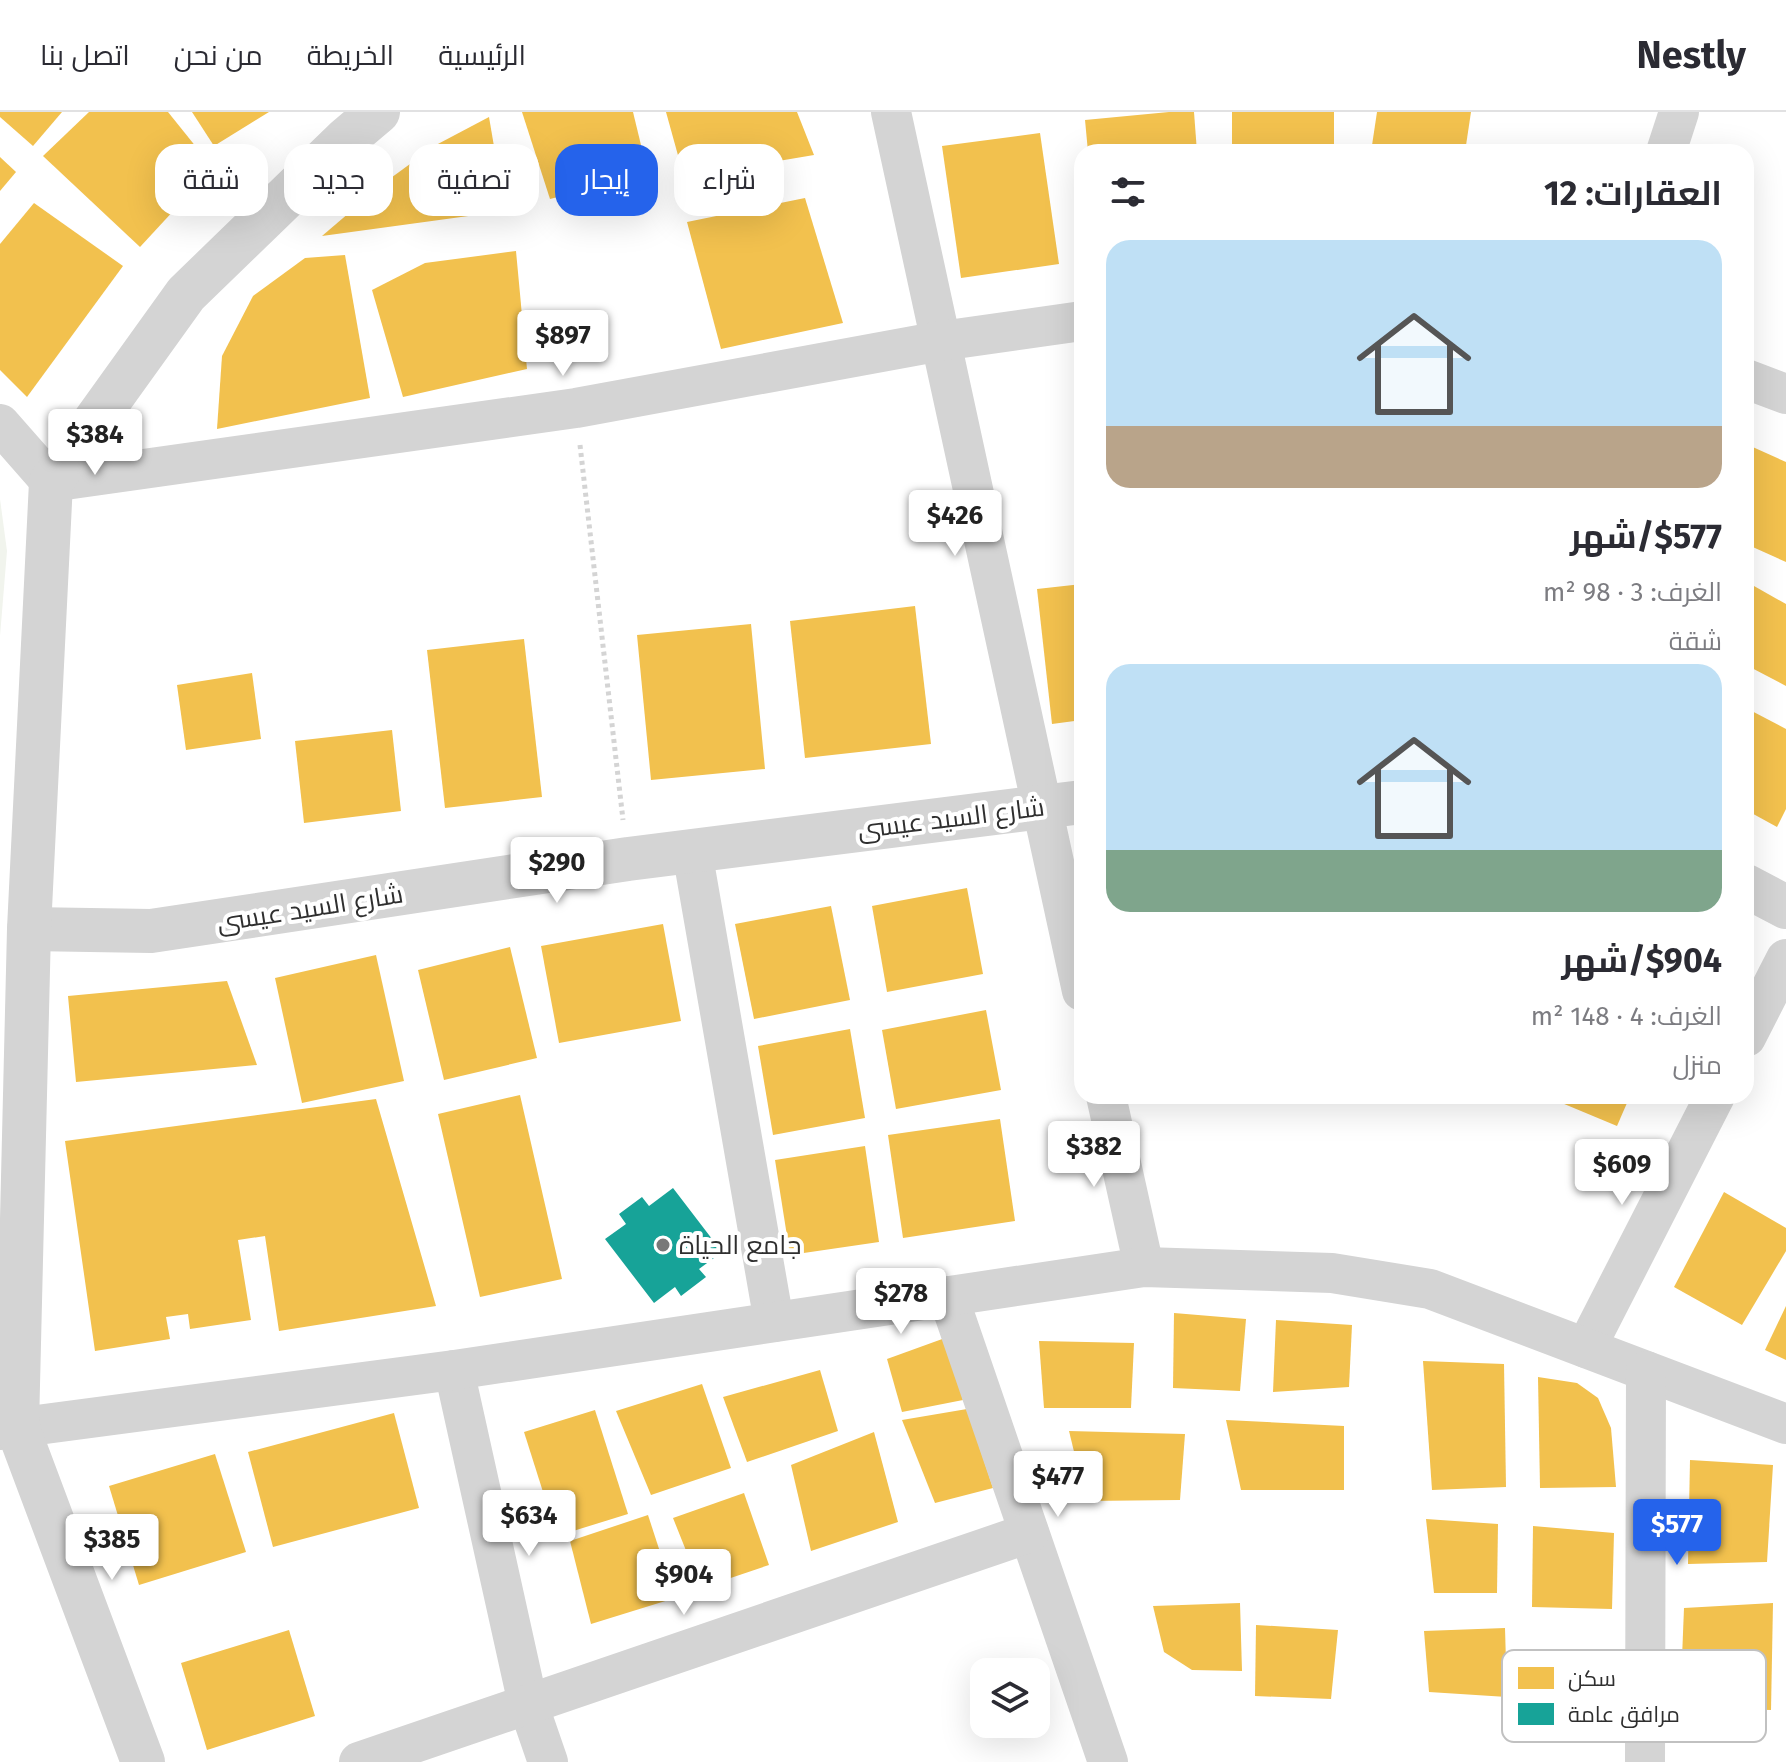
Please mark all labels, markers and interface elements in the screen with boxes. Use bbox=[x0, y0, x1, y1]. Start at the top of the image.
text: Nestly bbox=[1637, 32, 1746, 78]
text: اتصل بنا bbox=[40, 39, 130, 72]
text: من نحن bbox=[174, 39, 263, 72]
text: الخريطة bbox=[307, 39, 394, 72]
text: الرئيسية bbox=[438, 39, 526, 72]
chip: شقة bbox=[155, 144, 268, 216]
chip: جديد bbox=[284, 144, 393, 216]
chip: تصفية bbox=[409, 144, 539, 216]
chip: إيجار bbox=[555, 144, 658, 216]
chip: شراء bbox=[674, 144, 784, 216]
icon: filters bbox=[1106, 170, 1150, 214]
text: العقارات: 12 bbox=[1544, 173, 1722, 214]
icon: home bbox=[1342, 292, 1486, 436]
pin: $897 bbox=[516, 310, 610, 378]
text: $897 bbox=[535, 320, 591, 351]
pin: $384 bbox=[48, 409, 142, 477]
text: $384 bbox=[66, 419, 124, 450]
pin: $426 bbox=[908, 490, 1002, 558]
text: $426 bbox=[927, 500, 983, 531]
text: $577/شهر bbox=[1570, 516, 1722, 557]
text: الغرف: 3 · 98 m² bbox=[1543, 577, 1722, 608]
text: شقة bbox=[1669, 626, 1722, 657]
icon: home bbox=[1342, 716, 1486, 860]
street label: شارع السيد عيسى bbox=[856, 792, 1046, 846]
pin: $290 bbox=[510, 837, 604, 905]
text: $290 bbox=[529, 847, 585, 878]
street label: شارع السيد عيسى bbox=[215, 878, 406, 940]
text: $904/شهر bbox=[1562, 940, 1722, 981]
text: الغرف: 4 · 148 m² bbox=[1531, 1001, 1722, 1032]
text: منزل bbox=[1673, 1050, 1722, 1081]
pin: $382 bbox=[1047, 1121, 1141, 1189]
text: $382 bbox=[1066, 1131, 1122, 1162]
pin: $609 bbox=[1575, 1139, 1669, 1207]
text: $609 bbox=[1593, 1149, 1651, 1180]
place label: جامع الحياة bbox=[679, 1230, 801, 1262]
marker: جامع الحياة bbox=[654, 1236, 672, 1254]
pin: $278 bbox=[854, 1268, 948, 1336]
text: $278 bbox=[874, 1278, 928, 1309]
pin: $477 bbox=[1011, 1451, 1105, 1519]
text: $477 bbox=[1032, 1461, 1084, 1492]
pin: $634 bbox=[482, 1490, 576, 1558]
pin: $577 bbox=[1630, 1499, 1724, 1567]
text: $634 bbox=[501, 1500, 557, 1531]
text: $577 bbox=[1651, 1509, 1703, 1540]
pin: $385 bbox=[65, 1514, 159, 1582]
text: $385 bbox=[84, 1524, 140, 1555]
pin: $904 bbox=[637, 1549, 731, 1617]
text: $904 bbox=[655, 1559, 713, 1590]
legend bbox=[1502, 1650, 1766, 1742]
map controls bbox=[970, 1658, 1050, 1738]
button: layers bbox=[970, 1658, 1050, 1738]
text: سكن bbox=[1568, 1665, 1616, 1692]
text: مرافق عامة bbox=[1568, 1701, 1680, 1728]

